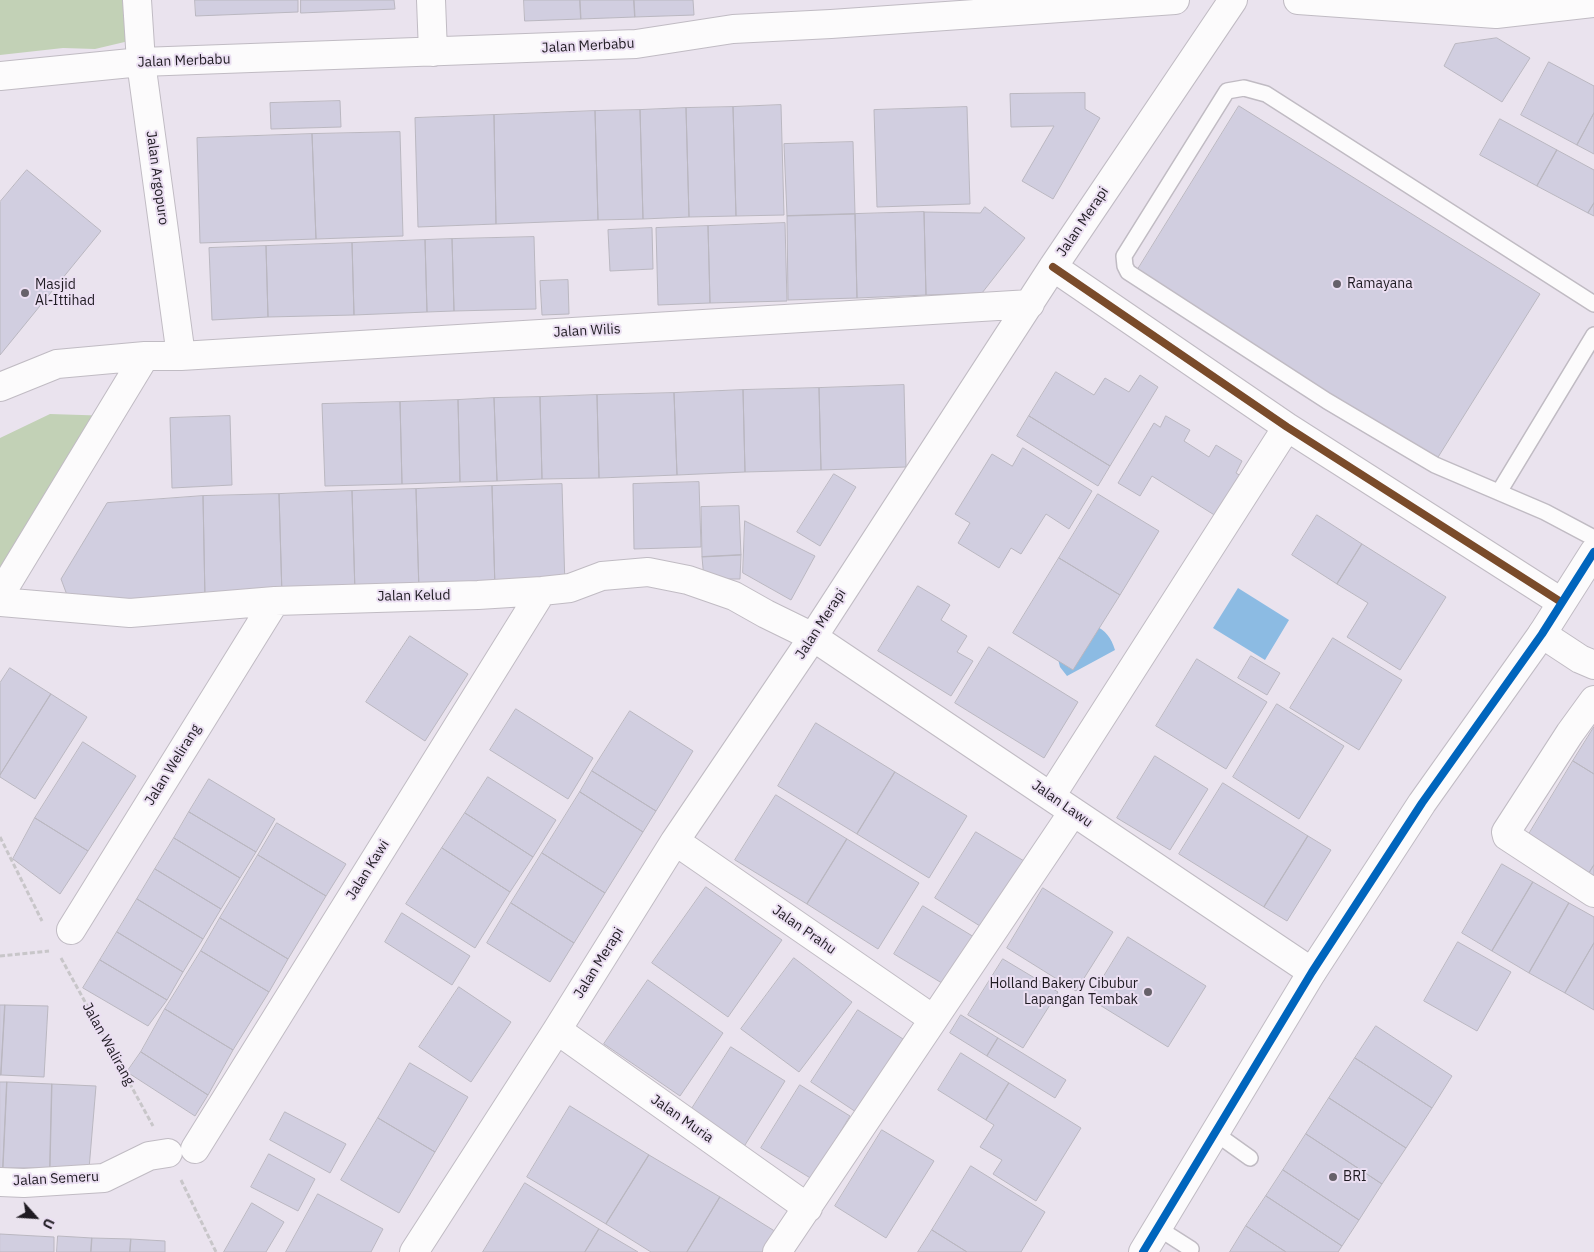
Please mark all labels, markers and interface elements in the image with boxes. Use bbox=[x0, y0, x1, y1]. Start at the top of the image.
street label: Jalan Merbabu bbox=[541, 35, 635, 57]
street label: Jalan Merbabu bbox=[137, 51, 231, 71]
street label: Jalan Argopuro bbox=[142, 130, 172, 226]
street label: Jalan Merapi bbox=[1054, 184, 1112, 260]
place label: Ramayana bbox=[1347, 276, 1413, 292]
place label: Masjid Al-Ittihad bbox=[35, 277, 95, 310]
marker: Ramayana bbox=[1331, 278, 1343, 290]
marker: Masjid Al-Ittihad bbox=[19, 287, 31, 299]
street label: Jalan Wilis bbox=[553, 321, 621, 341]
street label: Jalan Merapi bbox=[792, 586, 850, 662]
street label: Jalan Kelud bbox=[377, 587, 451, 605]
street label: Jalan Welirang bbox=[141, 721, 205, 809]
street label: Jalan Lawu bbox=[1028, 777, 1096, 831]
street label: Jalan Kawi bbox=[343, 837, 393, 903]
street label: Jalan Prahu bbox=[769, 902, 839, 958]
street label: Jalan Merapi bbox=[571, 924, 627, 1002]
place label: Holland Bakery Cibubur Lapangan Tembak bbox=[989, 976, 1138, 1009]
marker: Holland Bakery Cibubur Lapangan Tembak bbox=[1142, 986, 1154, 998]
street label: Jalan Walirang bbox=[78, 1000, 138, 1088]
street label: Jalan Muria bbox=[647, 1091, 717, 1147]
street label: Jalan Semeru bbox=[13, 1168, 99, 1190]
place label: BRI bbox=[1343, 1169, 1367, 1185]
marker: BRI bbox=[1327, 1171, 1339, 1183]
north arrow bbox=[10, 1192, 60, 1242]
text: U bbox=[38, 1215, 59, 1232]

